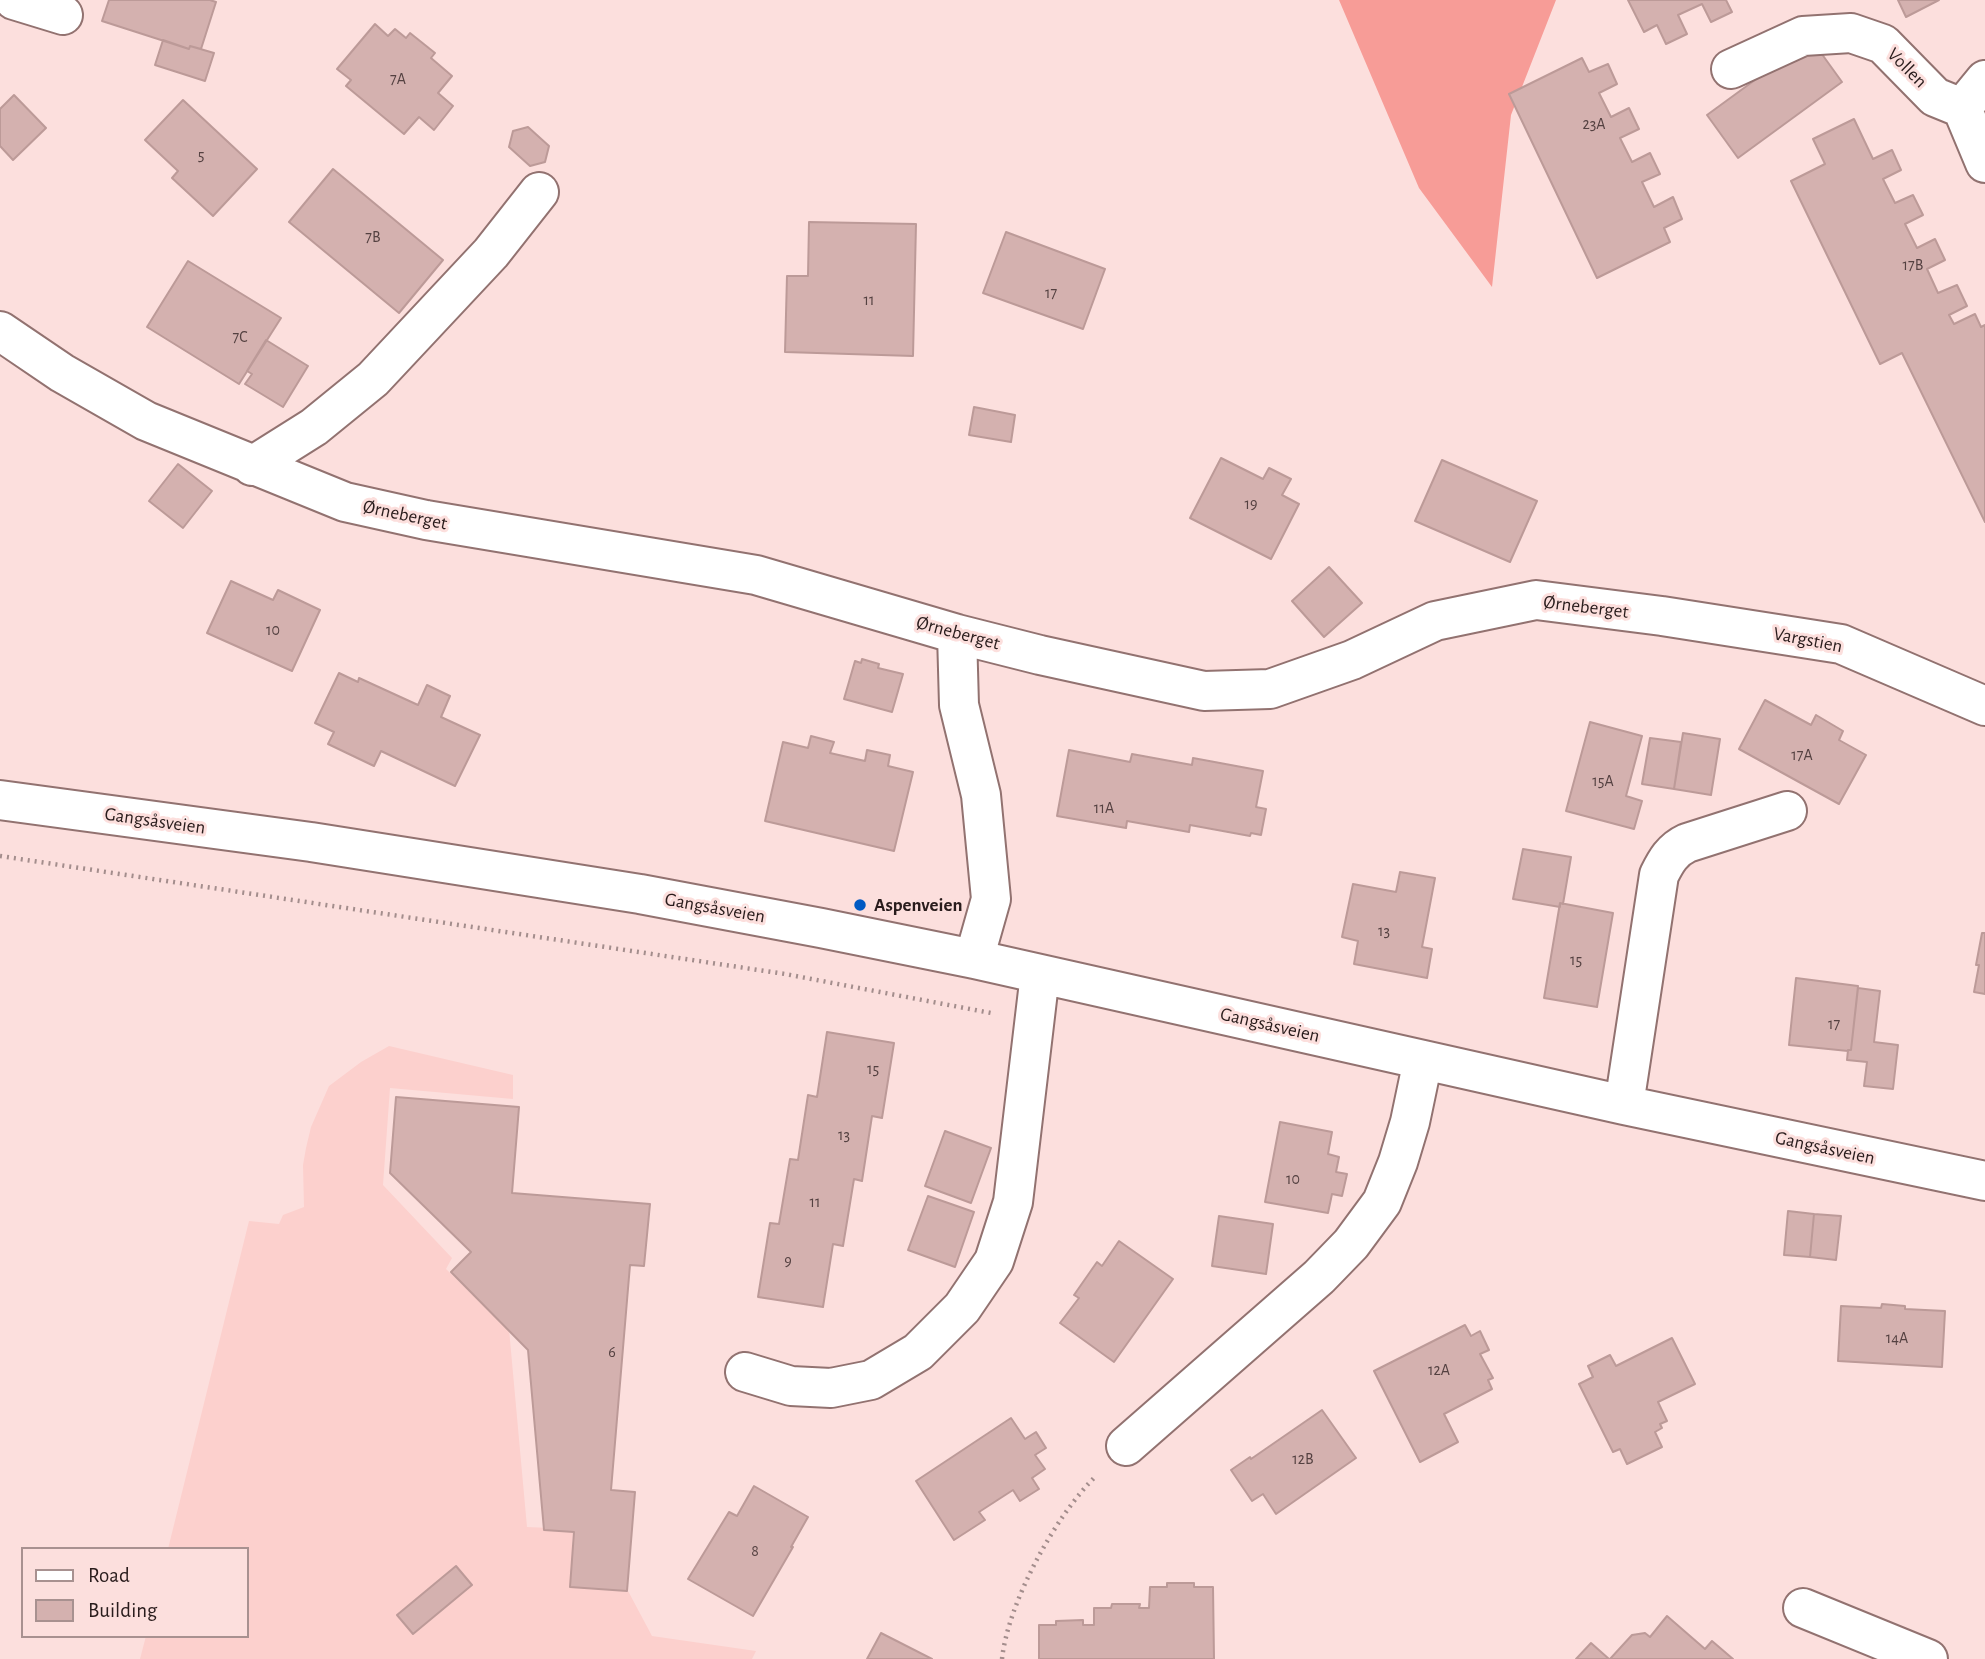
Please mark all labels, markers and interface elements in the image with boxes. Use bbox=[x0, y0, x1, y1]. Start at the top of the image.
street label: Vollen bbox=[1882, 43, 1932, 93]
house number: 7A bbox=[390, 69, 406, 89]
house number: 23A bbox=[1582, 114, 1606, 134]
house number: 5 bbox=[198, 145, 204, 165]
house number: 7B bbox=[365, 227, 381, 247]
house number: 17B bbox=[1903, 255, 1923, 275]
house number: 17 bbox=[1045, 283, 1057, 303]
house number: 11 bbox=[863, 290, 875, 310]
house number: 7C bbox=[233, 327, 247, 347]
house number: 19 bbox=[1244, 494, 1258, 514]
street label: Ørneberget bbox=[361, 495, 449, 535]
street label: Ørneberget bbox=[1542, 590, 1630, 624]
street label: Ørneberget bbox=[914, 611, 1002, 655]
house number: 10 bbox=[266, 620, 280, 640]
street label: Vargstien bbox=[1772, 622, 1844, 658]
house number: 17A bbox=[1791, 745, 1813, 765]
house number: 15A bbox=[1592, 771, 1614, 791]
house number: 11A bbox=[1094, 798, 1114, 818]
street label: Gangsåsveien bbox=[103, 803, 207, 839]
street label: Gangsåsveien bbox=[663, 888, 767, 928]
place label: Aspenveien bbox=[874, 894, 962, 916]
marker: Aspenveien bbox=[852, 897, 868, 913]
house number: 13 bbox=[1378, 921, 1390, 941]
house number: 15 bbox=[1570, 950, 1582, 970]
street label: Gangsåsveien bbox=[1218, 1002, 1322, 1048]
house number: 17 bbox=[1828, 1014, 1840, 1034]
house number: 15 bbox=[867, 1059, 879, 1079]
house number: 13 bbox=[838, 1125, 850, 1145]
street label: Gangsåsveien bbox=[1773, 1126, 1877, 1170]
house number: 10 bbox=[1286, 1169, 1300, 1189]
house number: 11 bbox=[809, 1192, 821, 1212]
house number: 9 bbox=[784, 1251, 792, 1271]
house number: 14A bbox=[1886, 1328, 1908, 1348]
house number: 6 bbox=[608, 1342, 616, 1362]
house number: 12A bbox=[1428, 1360, 1450, 1380]
house number: 12B bbox=[1292, 1449, 1314, 1469]
house number: 8 bbox=[751, 1541, 759, 1561]
legend bbox=[21, 1547, 248, 1638]
text: Road bbox=[88, 1565, 130, 1586]
text: Building bbox=[88, 1600, 157, 1621]

